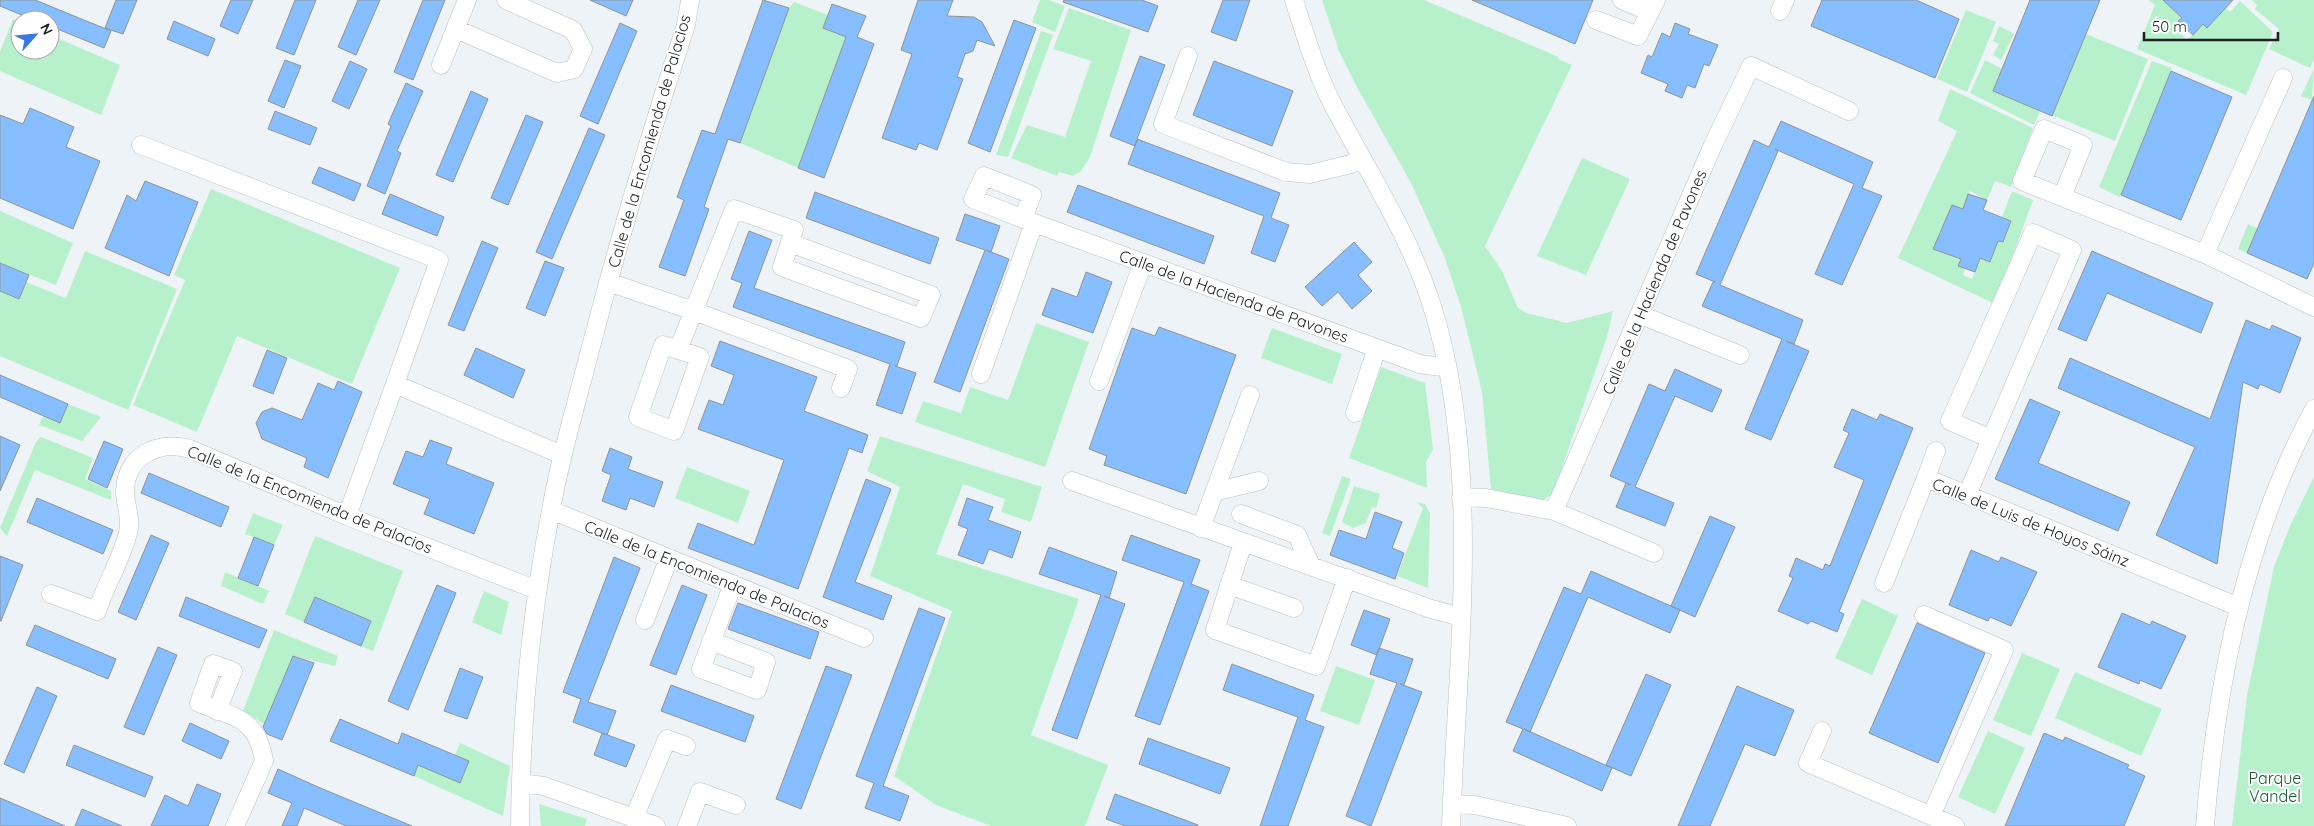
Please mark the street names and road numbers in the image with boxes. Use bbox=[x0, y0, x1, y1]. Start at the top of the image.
street label: Calle de la Encomienda de Palacios bbox=[603, 12, 695, 270]
street label: Calle de la Hacienda de Pavones bbox=[1597, 166, 1711, 398]
street label: Calle de la Hacienda de Pavones bbox=[1117, 245, 1351, 347]
street label: Calle de la Encomienda de Palacios bbox=[185, 441, 435, 557]
street label: Calle de Luis de Hoyos Sáinz bbox=[1930, 473, 2132, 571]
street label: Calle de la Encomienda de Palacios bbox=[582, 516, 832, 632]

